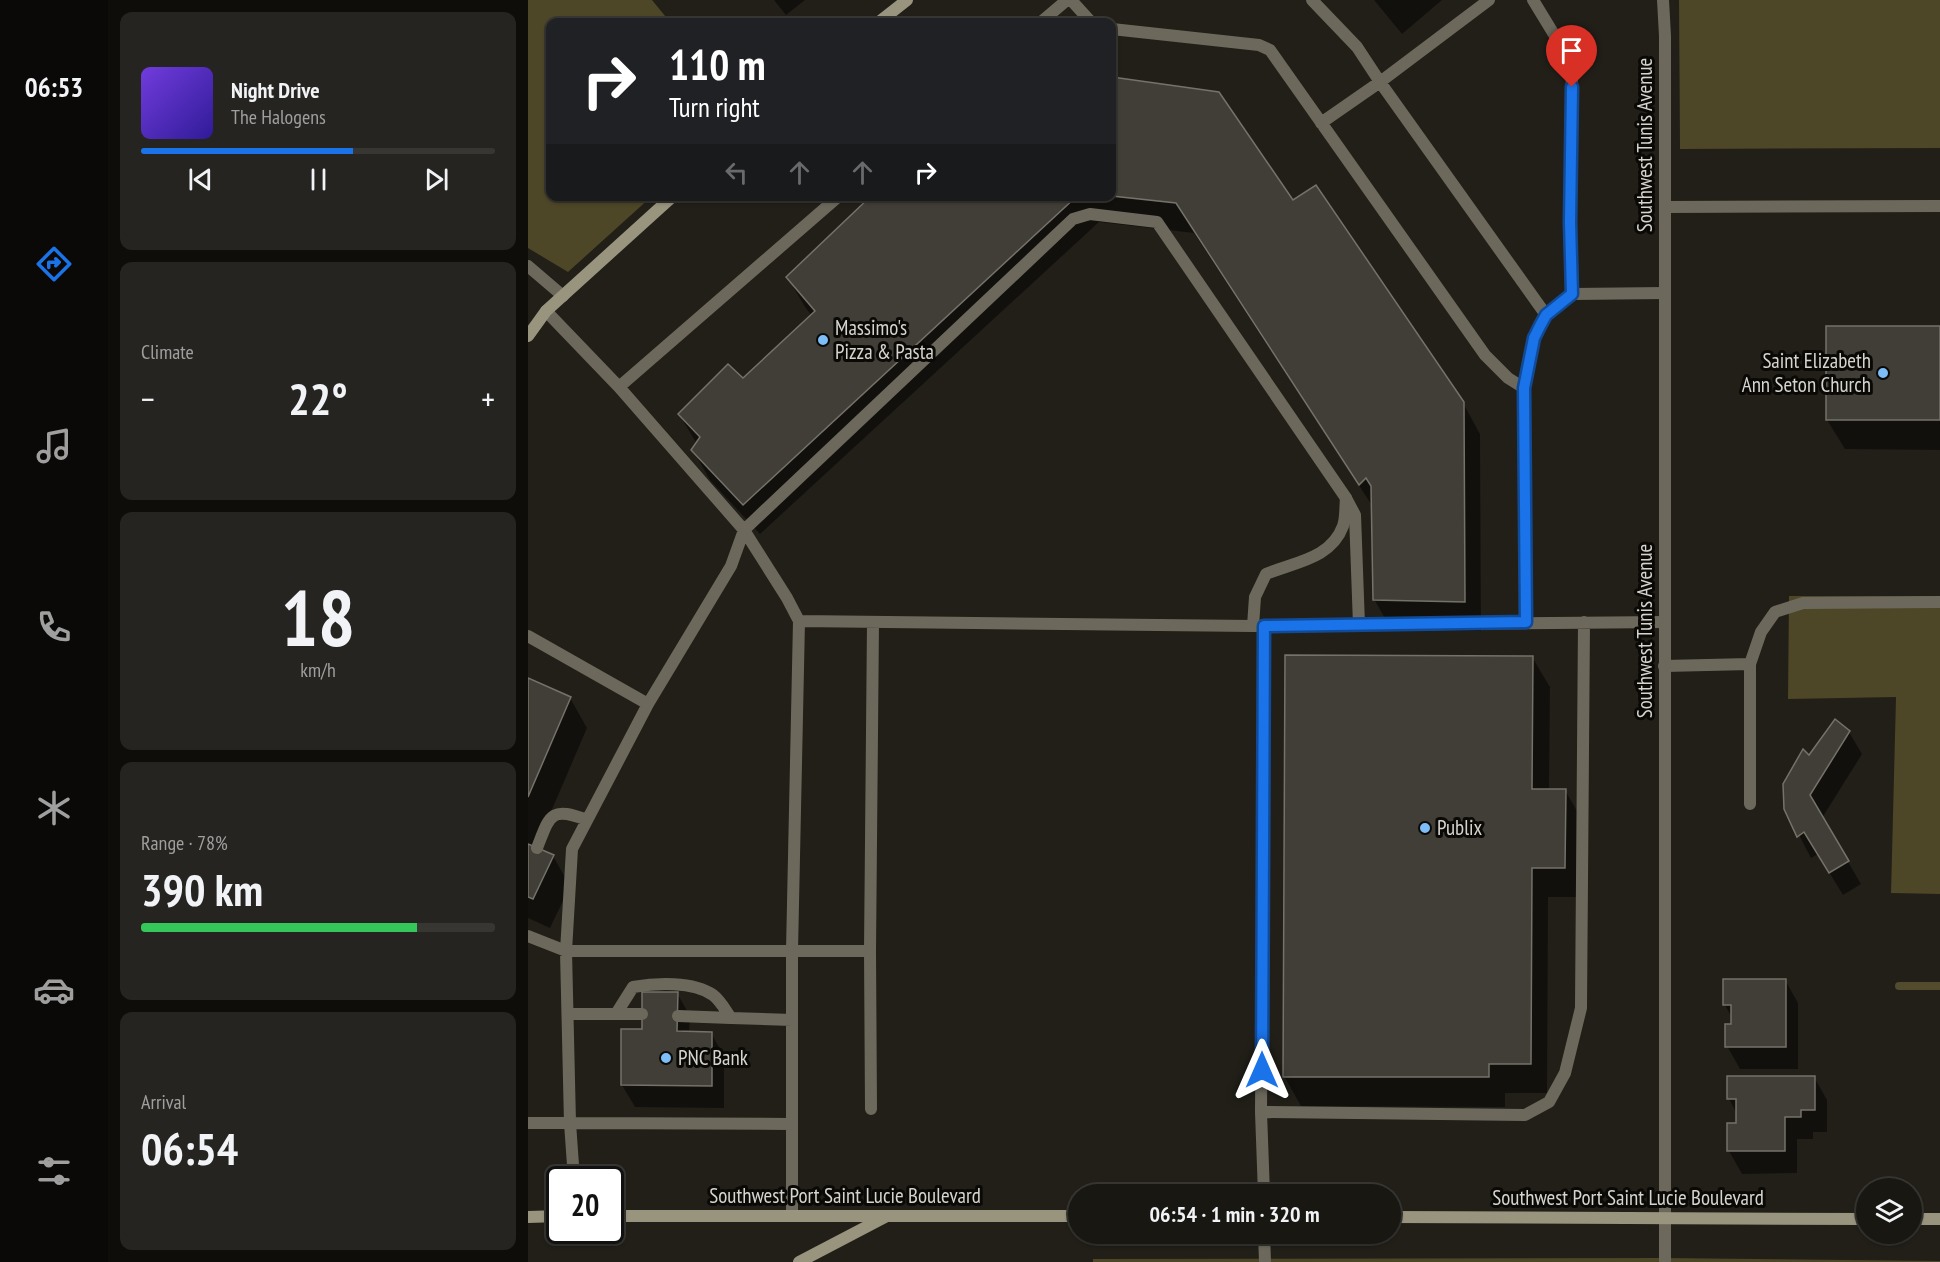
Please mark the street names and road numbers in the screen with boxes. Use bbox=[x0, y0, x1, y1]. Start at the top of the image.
street label: Southwest Tunis Avenue bbox=[1631, 58, 1658, 232]
street label: Southwest Tunis Avenue bbox=[1631, 544, 1658, 718]
street label: Southwest Port Saint Lucie Boulevard bbox=[709, 1182, 981, 1209]
street label: Southwest Port Saint Lucie Boulevard bbox=[1492, 1184, 1764, 1211]

